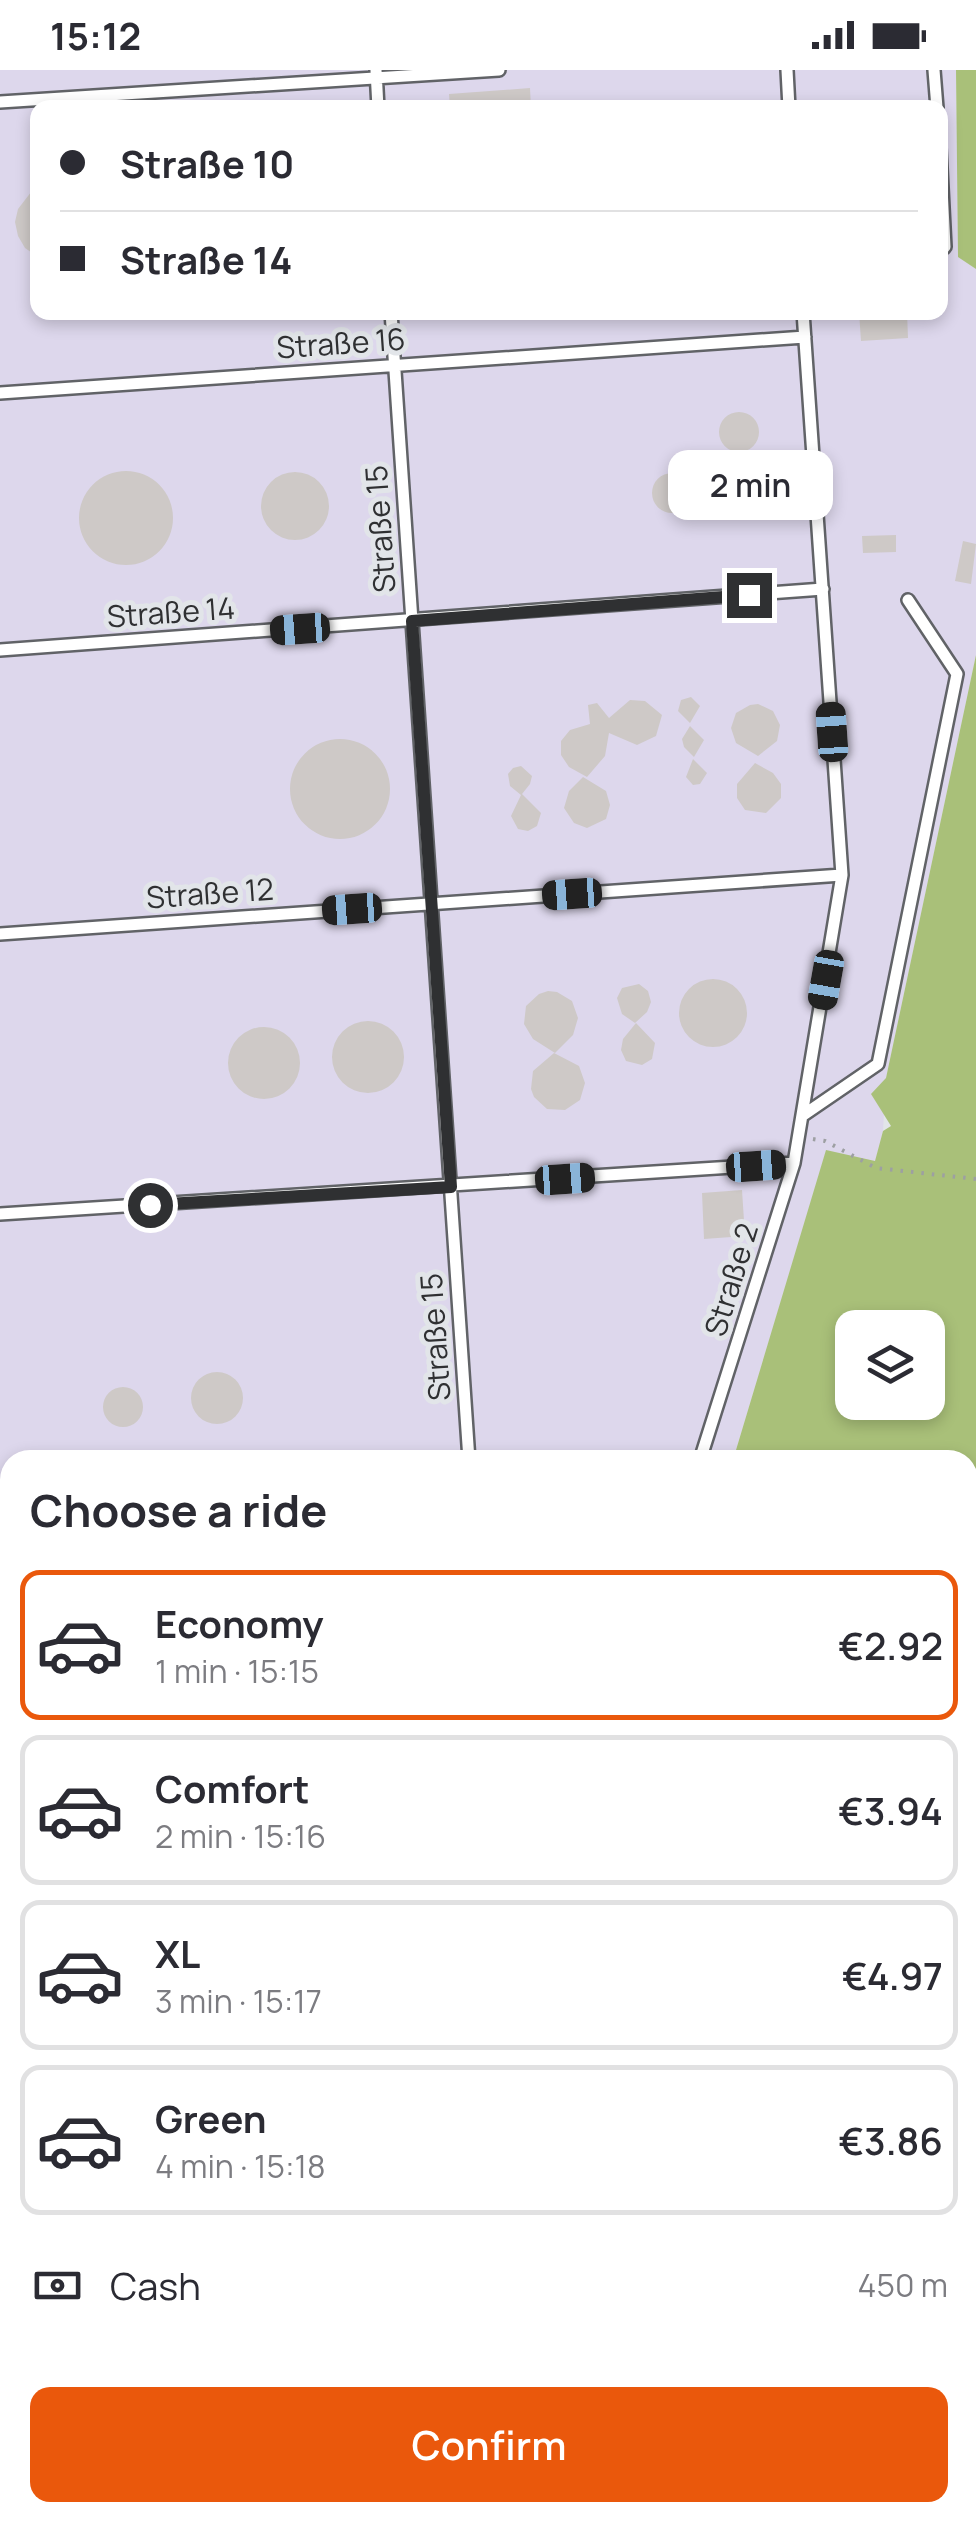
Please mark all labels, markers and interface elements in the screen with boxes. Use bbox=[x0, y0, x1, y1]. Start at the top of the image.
text: 15:12 bbox=[50, 9, 141, 61]
text: Straße 10 bbox=[120, 137, 294, 189]
text: Straße 14 bbox=[120, 233, 292, 285]
street label: Straße 16 bbox=[275, 318, 407, 367]
callout: 2 min bbox=[666, 450, 832, 520]
text: 2 min bbox=[710, 463, 791, 507]
street label: Straße 15 bbox=[355, 464, 404, 594]
route end bbox=[727, 573, 772, 618]
street label: Straße 14 bbox=[105, 587, 236, 636]
car bbox=[269, 612, 331, 646]
car bbox=[815, 701, 849, 763]
street label: Straße 12 bbox=[145, 868, 275, 917]
car bbox=[541, 877, 603, 911]
car bbox=[321, 892, 383, 926]
car bbox=[806, 948, 846, 1012]
car bbox=[725, 1149, 787, 1183]
car bbox=[534, 1162, 596, 1196]
route start bbox=[128, 1183, 173, 1228]
street label: Straße 2 bbox=[694, 1218, 767, 1341]
street label: Straße 15 bbox=[410, 1272, 459, 1402]
map controls bbox=[835, 1310, 945, 1420]
button: layers bbox=[835, 1310, 945, 1420]
text: Choose a ride bbox=[30, 1479, 327, 1541]
text: Economy bbox=[155, 1597, 324, 1649]
icon: car bbox=[35, 1600, 125, 1690]
text: €2.92 bbox=[838, 1619, 943, 1671]
text: 1 min · 15:15 bbox=[155, 1649, 319, 1693]
text: Comfort bbox=[155, 1762, 309, 1814]
icon: car bbox=[35, 1765, 125, 1855]
text: €3.94 bbox=[838, 1784, 943, 1836]
text: 2 min · 15:16 bbox=[155, 1814, 326, 1858]
text: XL bbox=[155, 1927, 200, 1979]
icon: car bbox=[35, 1930, 125, 2020]
text: €4.97 bbox=[842, 1949, 943, 2001]
text: 3 min · 15:17 bbox=[155, 1979, 322, 2023]
text: Green bbox=[155, 2092, 267, 2144]
icon: car bbox=[35, 2095, 125, 2185]
text: €3.86 bbox=[838, 2114, 943, 2166]
text: 4 min · 15:18 bbox=[155, 2144, 326, 2188]
icon: cash bbox=[30, 2258, 85, 2313]
text: Cash bbox=[110, 2259, 201, 2311]
text: 450 m bbox=[858, 2263, 948, 2307]
button: Confirm bbox=[30, 2387, 948, 2502]

